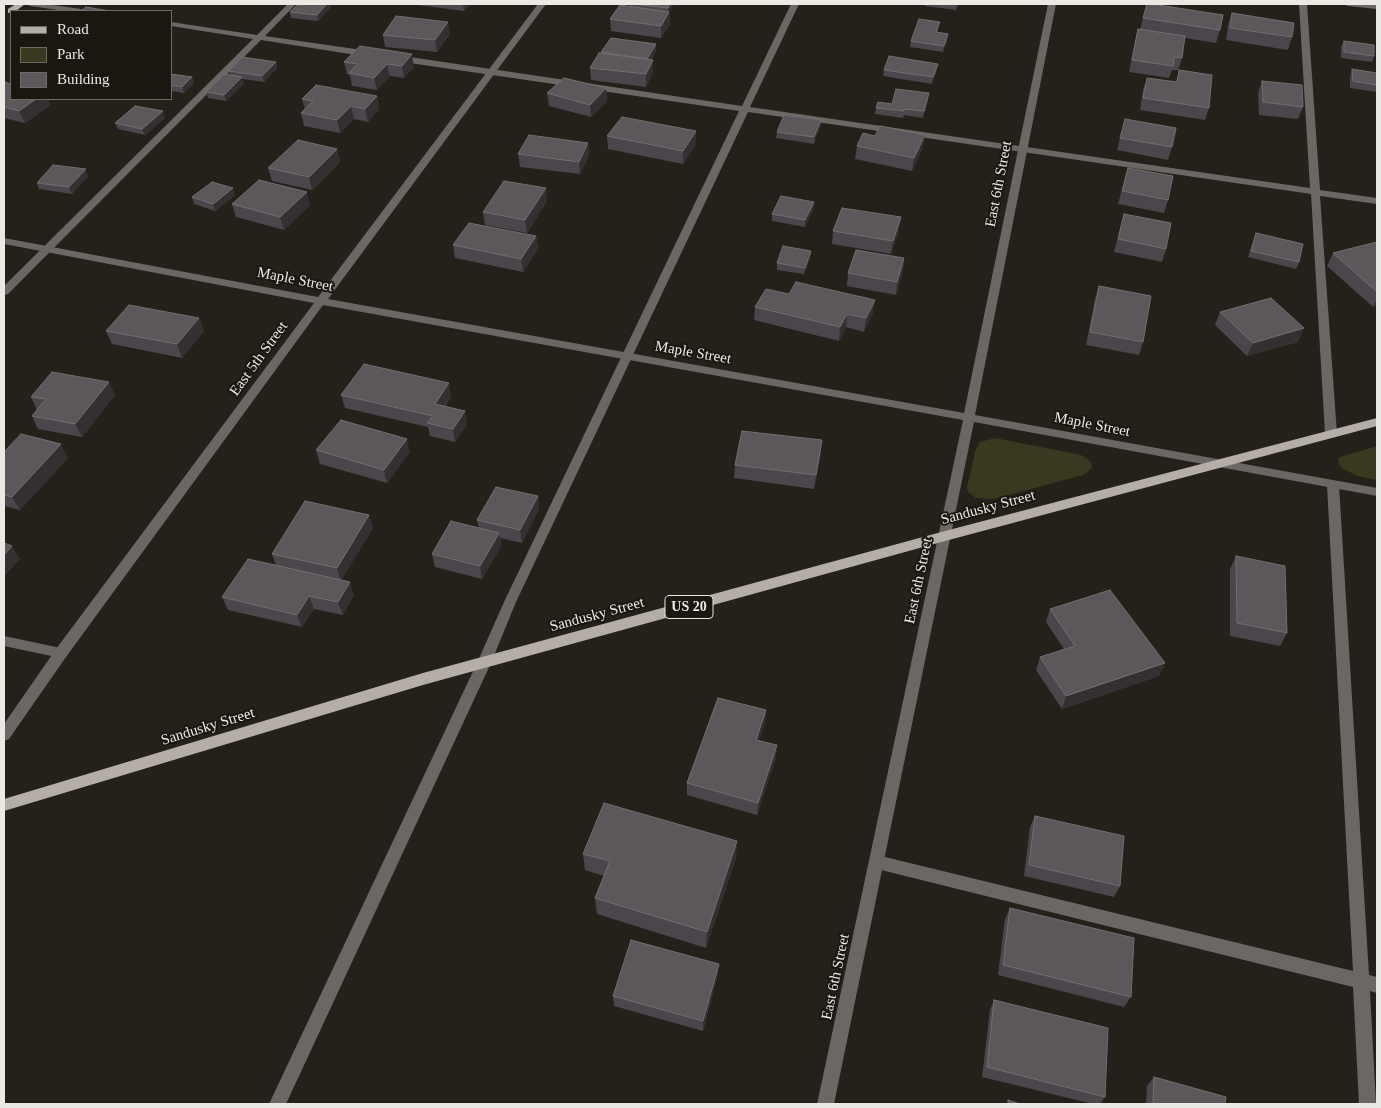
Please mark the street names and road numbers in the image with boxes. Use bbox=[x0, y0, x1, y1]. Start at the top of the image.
street label: East 6th Street bbox=[982, 139, 1016, 229]
street label: Maple Street bbox=[255, 264, 335, 296]
street label: East 5th Street bbox=[226, 318, 292, 400]
street label: Maple Street bbox=[653, 337, 733, 369]
street label: Maple Street bbox=[1052, 409, 1132, 441]
street label: Sandusky Street bbox=[939, 487, 1037, 529]
street label: East 6th Street bbox=[901, 536, 937, 626]
street label: Sandusky Street bbox=[548, 594, 646, 636]
road number: US 20 bbox=[665, 596, 713, 618]
street label: Sandusky Street bbox=[159, 704, 257, 750]
street label: East 6th Street bbox=[818, 932, 854, 1022]

